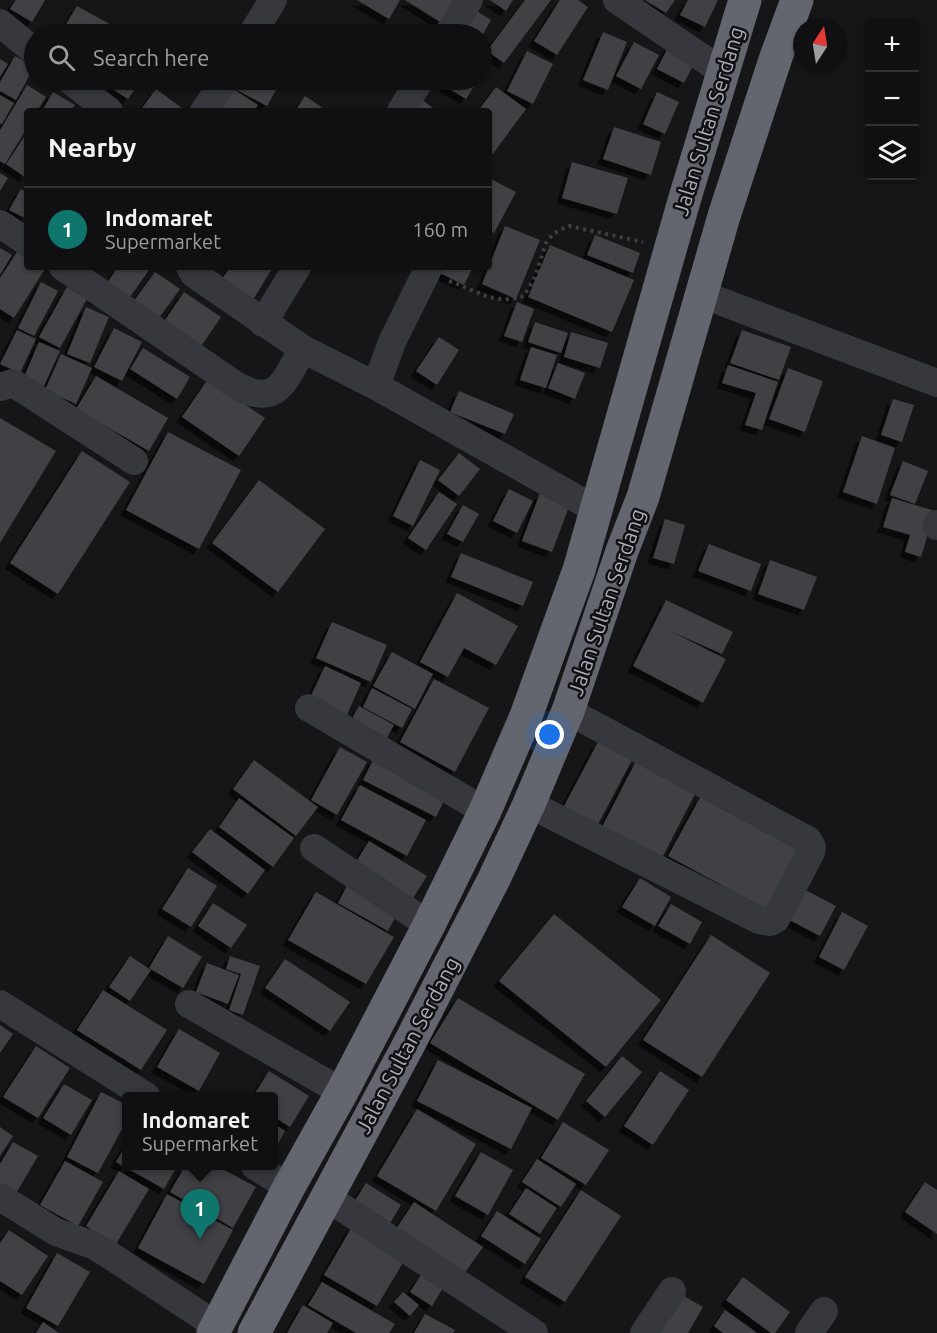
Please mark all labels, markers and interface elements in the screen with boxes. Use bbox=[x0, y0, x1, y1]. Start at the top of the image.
north arrow bbox=[793, 18, 847, 72]
map controls bbox=[865, 18, 919, 180]
button: + bbox=[865, 18, 919, 72]
search box bbox=[24, 24, 492, 90]
street label: Jalan Sultan Serdang bbox=[668, 24, 748, 218]
icon: search bbox=[45, 41, 78, 74]
text: Search here bbox=[93, 45, 209, 70]
button: − bbox=[865, 72, 919, 126]
button: layers bbox=[865, 126, 919, 180]
text: Nearby bbox=[48, 133, 136, 162]
text: Indomaret bbox=[105, 205, 213, 230]
text: 1 bbox=[62, 218, 73, 241]
text: 160 m bbox=[412, 218, 468, 241]
text: Supermarket bbox=[105, 230, 221, 253]
street label: Jalan Sultan Serdang bbox=[563, 505, 649, 699]
your location bbox=[535, 720, 564, 749]
street label: Jalan Sultan Serdang bbox=[350, 953, 464, 1137]
popup bbox=[122, 1092, 278, 1170]
text: Indomaret bbox=[142, 1107, 250, 1132]
text: Supermarket bbox=[142, 1132, 258, 1155]
pin: 1 bbox=[180, 1190, 220, 1239]

